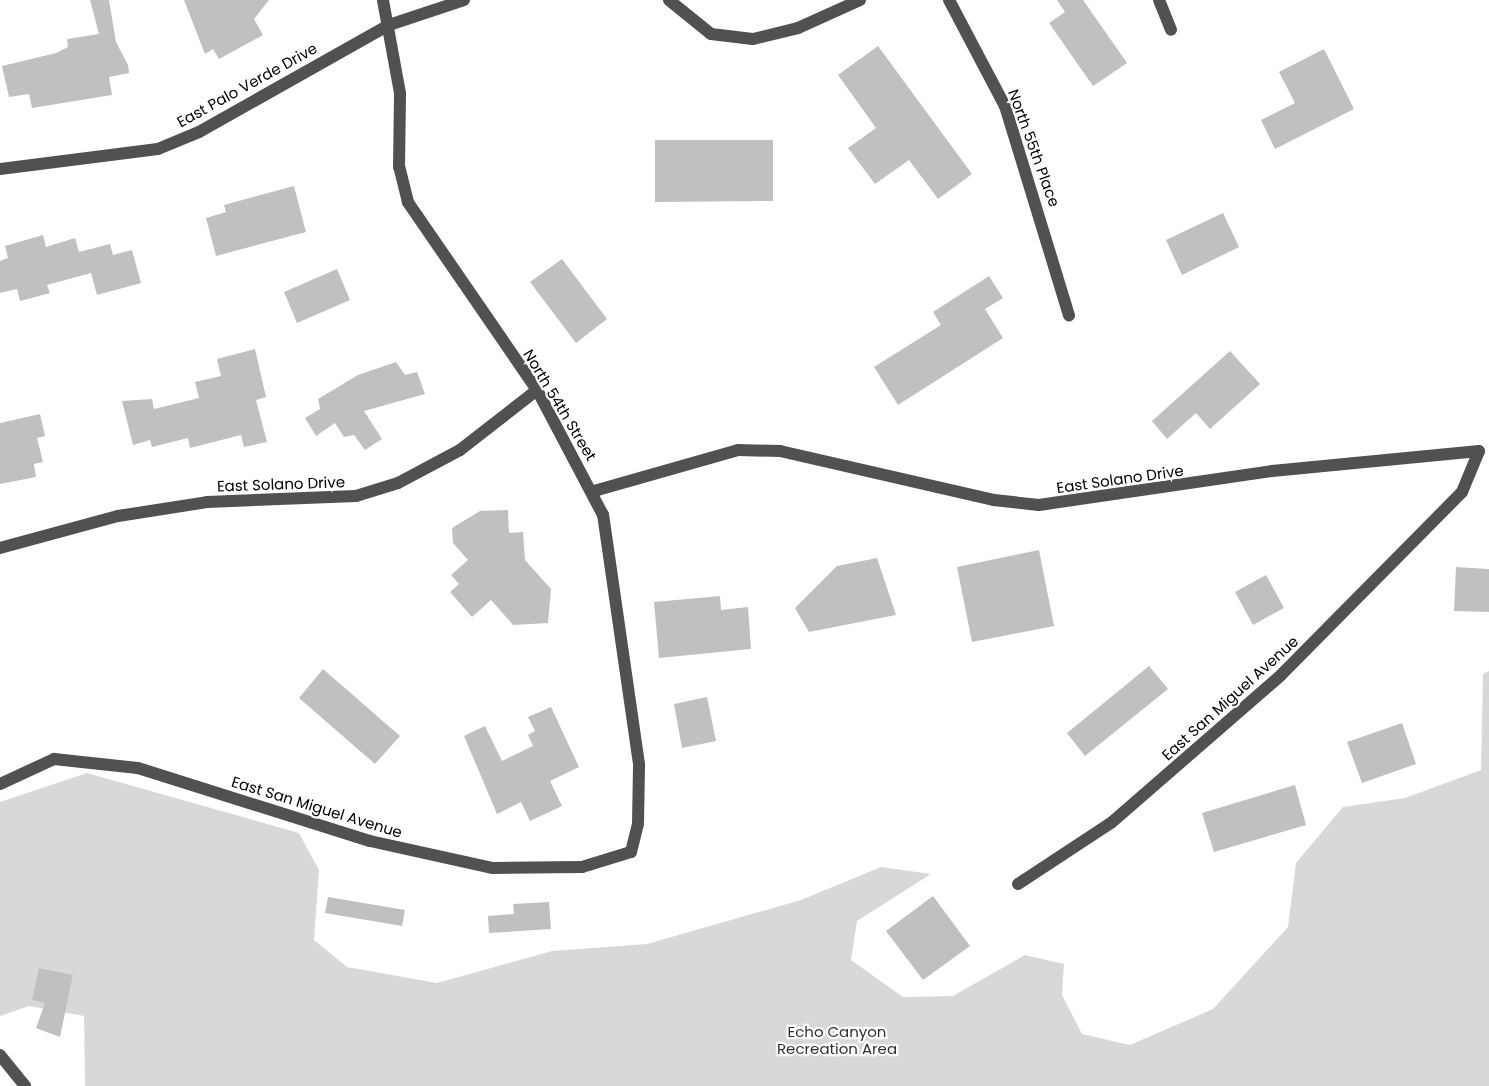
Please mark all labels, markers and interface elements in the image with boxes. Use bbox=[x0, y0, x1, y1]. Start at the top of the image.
street label: East Palo Verde Drive bbox=[174, 39, 320, 131]
street label: North 55th Place bbox=[1004, 87, 1064, 209]
street label: North 54th Street bbox=[520, 346, 600, 464]
street label: East Solano Drive bbox=[1055, 461, 1185, 497]
street label: East Solano Drive bbox=[217, 473, 345, 495]
street label: East San Miguel Avenue bbox=[1158, 632, 1302, 764]
street label: East San Miguel Avenue bbox=[230, 772, 404, 842]
park label: Echo Canyon Recreation Area bbox=[777, 1022, 897, 1057]

